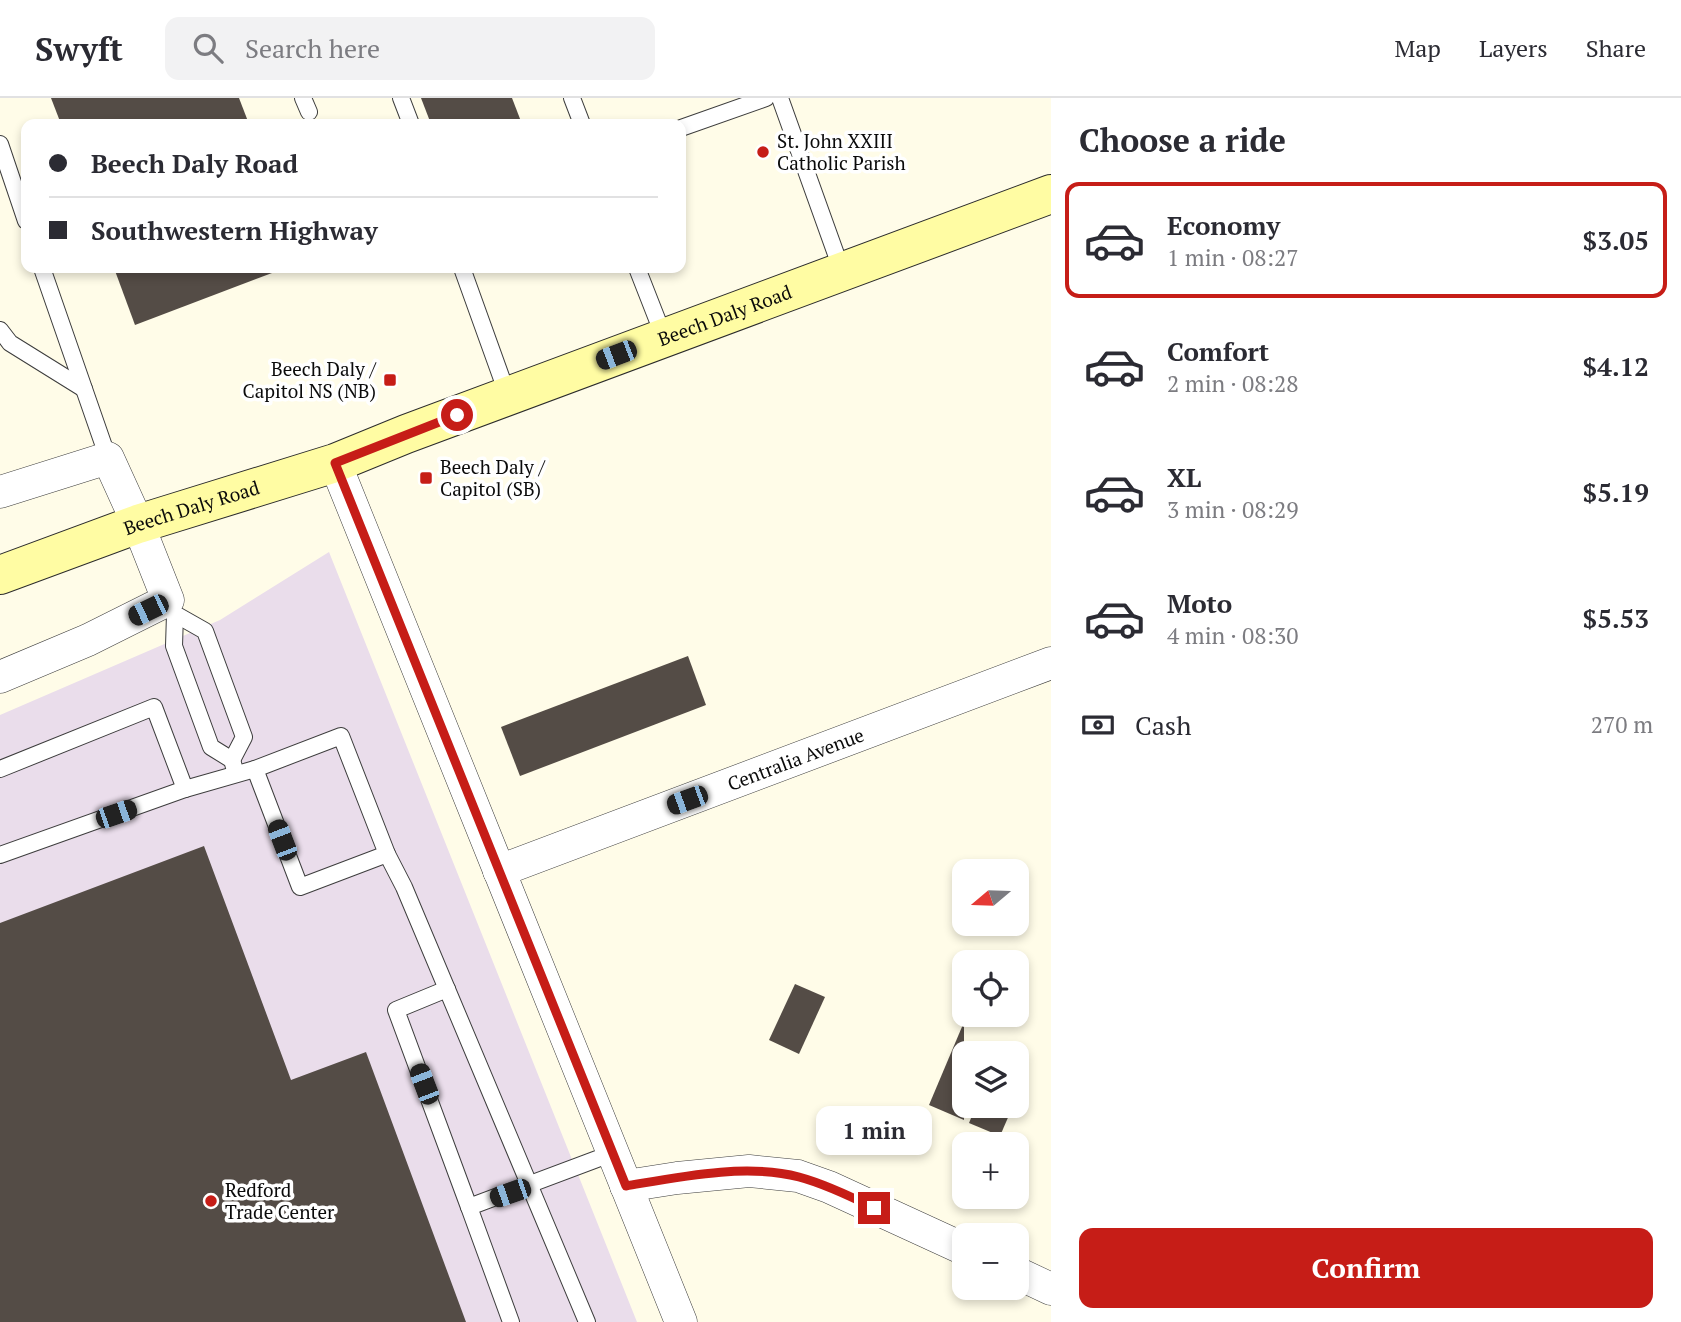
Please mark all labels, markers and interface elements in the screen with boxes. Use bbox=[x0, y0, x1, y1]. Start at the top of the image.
search box bbox=[165, 17, 655, 80]
text: Swyft bbox=[35, 27, 123, 70]
icon: search bbox=[189, 29, 227, 67]
text: Search here bbox=[245, 31, 380, 65]
text: Map bbox=[1394, 32, 1441, 64]
text: Layers bbox=[1479, 32, 1548, 64]
text: Share bbox=[1586, 32, 1646, 64]
text: Choose a ride bbox=[1079, 119, 1286, 161]
place label: St. John XXIII Catholic Parish bbox=[777, 128, 906, 175]
marker: St. John XXIII Catholic Parish bbox=[755, 144, 771, 160]
text: Beech Daly Road bbox=[91, 146, 298, 180]
text: Economy bbox=[1167, 208, 1280, 242]
icon: car bbox=[1083, 209, 1146, 272]
text: Southwestern Highway bbox=[91, 213, 378, 247]
text: $3.05 bbox=[1583, 223, 1649, 257]
text: 1 min · 08:27 bbox=[1167, 242, 1299, 273]
street label: Beech Daly Road bbox=[654, 279, 795, 351]
text: Comfort bbox=[1167, 334, 1269, 368]
icon: car bbox=[1083, 335, 1146, 398]
car bbox=[593, 338, 640, 372]
text: $4.12 bbox=[1583, 349, 1649, 383]
place label: Beech Daly / Capitol NS (NB) bbox=[242, 356, 377, 403]
text: 2 min · 08:28 bbox=[1167, 368, 1299, 399]
marker: Beech Daly / Capitol NS (NB) bbox=[382, 372, 398, 388]
route start bbox=[441, 399, 473, 431]
place label: Beech Daly / Capitol (SB) bbox=[440, 454, 546, 501]
text: XL bbox=[1167, 460, 1201, 494]
icon: car bbox=[1083, 461, 1146, 524]
marker: Beech Daly / Capitol (SB) bbox=[418, 470, 434, 486]
street label: Beech Daly Road bbox=[120, 474, 263, 540]
text: $5.19 bbox=[1583, 475, 1649, 509]
text: 3 min · 08:29 bbox=[1167, 494, 1299, 525]
text: Moto bbox=[1167, 586, 1232, 620]
icon: car bbox=[1083, 587, 1146, 650]
car bbox=[125, 591, 172, 629]
text: $5.53 bbox=[1583, 601, 1649, 635]
text: 4 min · 08:30 bbox=[1167, 620, 1299, 651]
icon: cash bbox=[1079, 706, 1117, 744]
text: Cash bbox=[1135, 708, 1191, 742]
text: 270 m bbox=[1591, 709, 1653, 740]
street label: Centralia Avenue bbox=[724, 722, 867, 796]
car bbox=[664, 783, 711, 817]
car bbox=[93, 797, 140, 831]
car bbox=[265, 817, 300, 863]
north arrow bbox=[952, 859, 1029, 936]
map controls bbox=[952, 859, 1029, 1300]
button: locate bbox=[952, 950, 1029, 1027]
button: layers bbox=[952, 1041, 1029, 1118]
car bbox=[407, 1061, 442, 1107]
callout: 1 min bbox=[816, 1107, 932, 1156]
text: 1 min bbox=[843, 1115, 905, 1146]
button: + bbox=[952, 1132, 1029, 1209]
car bbox=[487, 1176, 534, 1210]
place label: Redford Trade Center bbox=[225, 1177, 335, 1224]
route end bbox=[858, 1192, 890, 1224]
marker: Redford Trade Center bbox=[203, 1193, 219, 1209]
button: − bbox=[952, 1223, 1029, 1300]
button: Confirm bbox=[1079, 1228, 1653, 1308]

